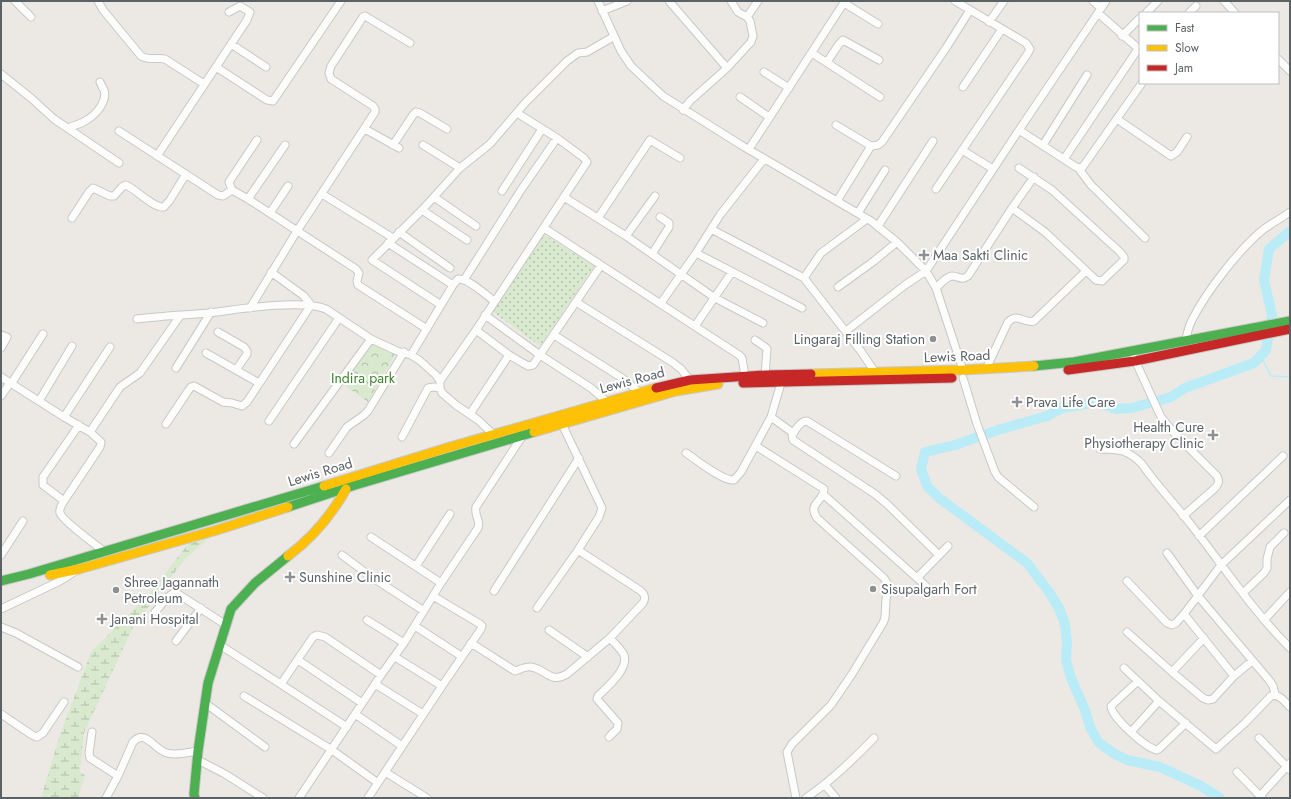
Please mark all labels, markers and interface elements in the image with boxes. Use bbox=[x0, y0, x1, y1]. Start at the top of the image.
legend bbox=[1139, 12, 1279, 84]
text: Fast bbox=[1175, 19, 1194, 37]
text: Slow bbox=[1175, 39, 1200, 57]
text: Jam bbox=[1173, 59, 1193, 77]
place label: Maa Sakti Clinic bbox=[933, 245, 1028, 265]
marker: Maa Sakti Clinic bbox=[918, 249, 930, 261]
place label: Lingaraj Filling Station bbox=[794, 329, 925, 349]
marker: Lingaraj Filling Station bbox=[928, 334, 938, 344]
street label: Lewis Road bbox=[923, 345, 991, 367]
street label: Lewis Road bbox=[597, 362, 667, 398]
park label: Indira park bbox=[331, 368, 396, 388]
place label: Prava Life Care bbox=[1026, 392, 1115, 412]
marker: Prava Life Care bbox=[1011, 396, 1023, 408]
place label: Health Cure Physiotherapy Clinic bbox=[1084, 417, 1204, 453]
marker: Health Cure Physiotherapy Clinic bbox=[1207, 429, 1219, 441]
street label: Lewis Road bbox=[285, 453, 355, 491]
place label: Sunshine Clinic bbox=[299, 567, 391, 587]
marker: Sunshine Clinic bbox=[284, 571, 296, 583]
place label: Shree Jagannath Petroleum bbox=[124, 572, 219, 608]
place label: Sisupalgarh Fort bbox=[881, 579, 977, 599]
marker: Sisupalgarh Fort bbox=[868, 584, 878, 594]
marker: Shree Jagannath Petroleum bbox=[111, 585, 121, 595]
place label: Janani Hospital bbox=[109, 609, 199, 629]
marker: Janani Hospital bbox=[96, 613, 108, 625]

